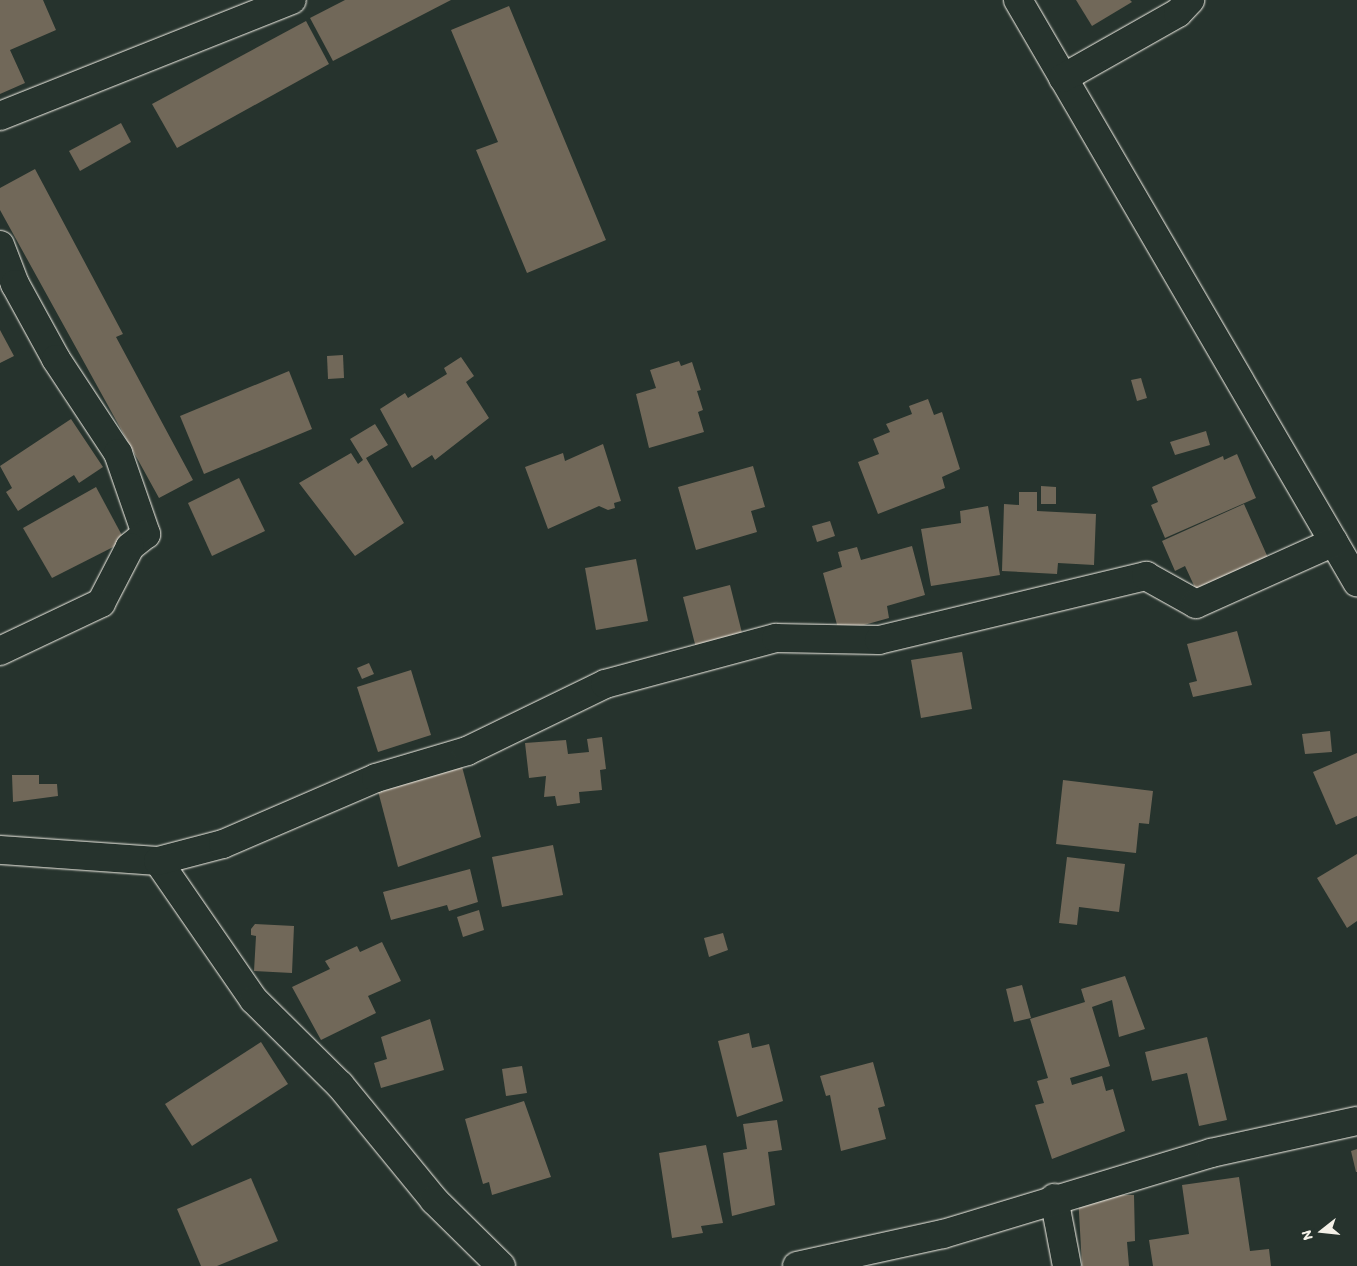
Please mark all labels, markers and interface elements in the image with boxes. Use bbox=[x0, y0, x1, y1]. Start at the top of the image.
north arrow bbox=[1297, 1206, 1347, 1256]
text: N bbox=[1298, 1228, 1317, 1242]

